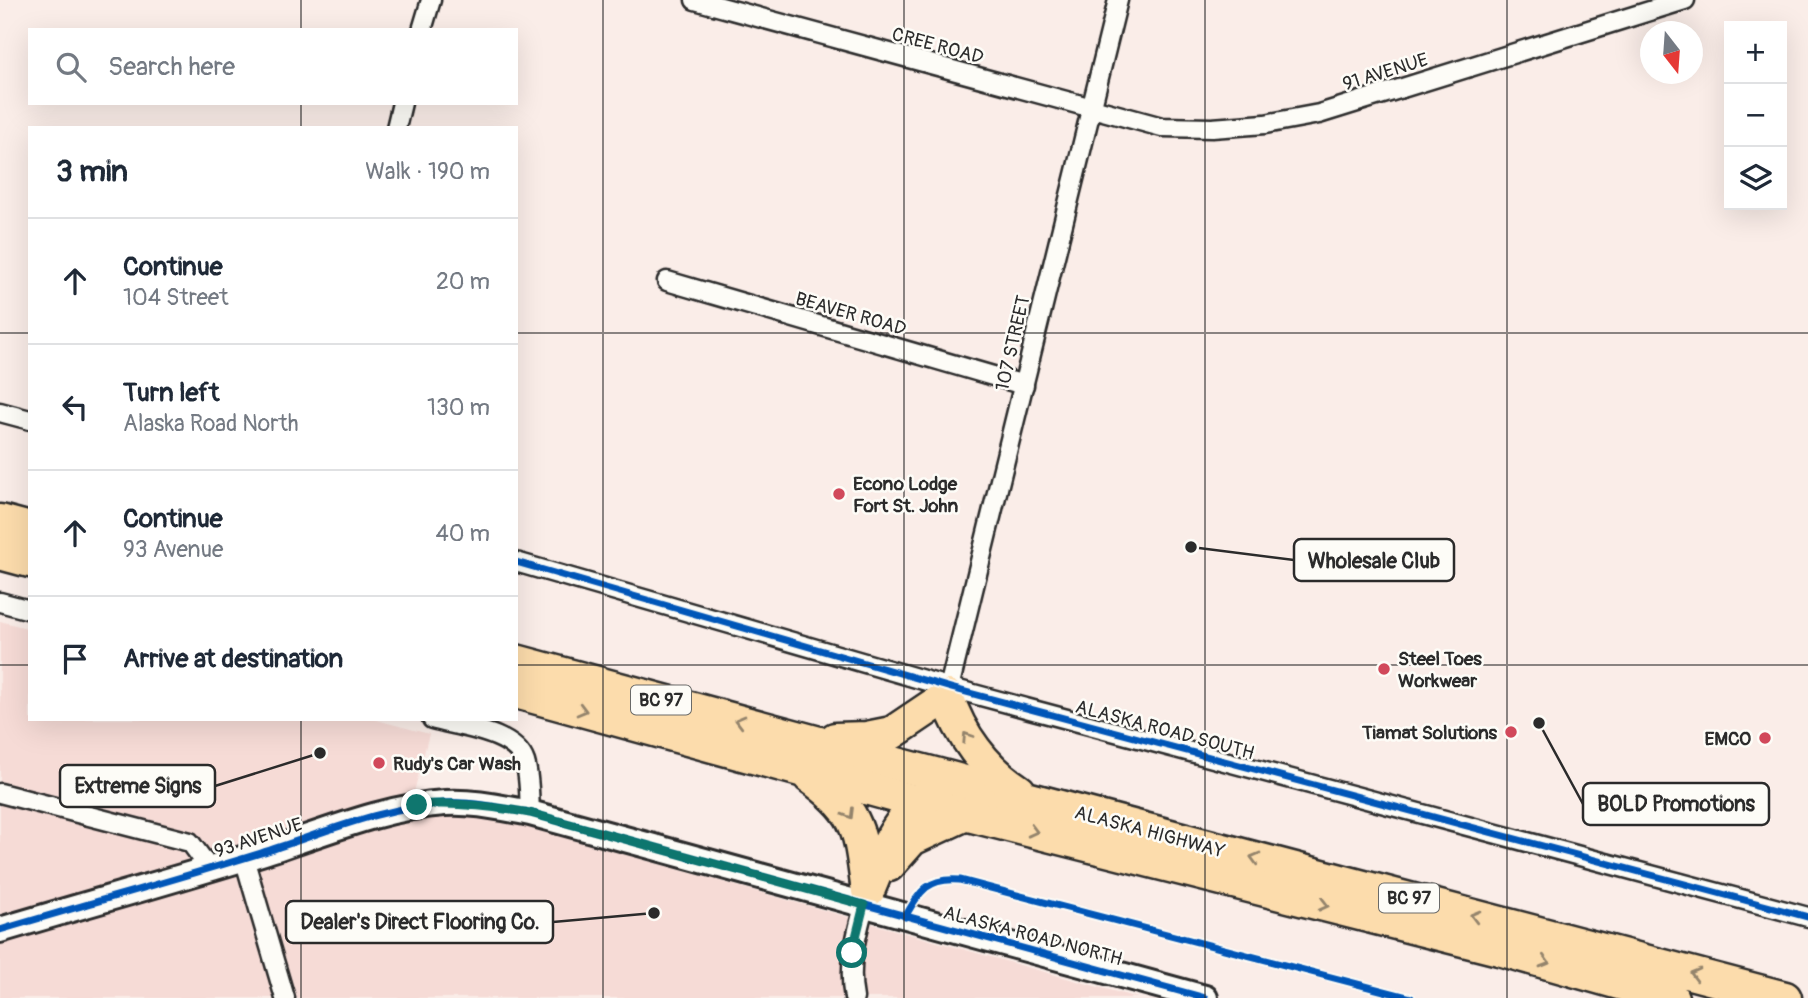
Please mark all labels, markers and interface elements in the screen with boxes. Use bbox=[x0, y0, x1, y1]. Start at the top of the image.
north arrow bbox=[1640, 21, 1703, 84]
map controls bbox=[1724, 21, 1787, 210]
button: + bbox=[1724, 21, 1787, 84]
street label: CREE ROAD bbox=[889, 22, 986, 70]
search box bbox=[28, 28, 518, 105]
icon: search bbox=[52, 48, 90, 86]
street label: 91 AVENUE bbox=[1340, 48, 1431, 96]
text: Search here bbox=[108, 51, 235, 83]
button: − bbox=[1724, 84, 1787, 147]
button: layers bbox=[1724, 147, 1787, 210]
text: 3 min bbox=[56, 153, 128, 190]
text: Walk · 190 m bbox=[365, 157, 490, 186]
text: Continue bbox=[123, 251, 223, 283]
icon: ahead bbox=[56, 262, 94, 300]
text: 20 m bbox=[436, 267, 490, 296]
text: 104 Street bbox=[123, 283, 228, 312]
street label: BEAVER ROAD bbox=[793, 287, 909, 341]
street label: 107 STREET bbox=[990, 293, 1036, 393]
text: Turn left bbox=[123, 377, 219, 409]
icon: left bbox=[56, 388, 94, 426]
text: 130 m bbox=[427, 393, 490, 422]
text: Alaska Road North bbox=[123, 409, 298, 438]
place label: Econo Lodge Fort St. John bbox=[853, 472, 958, 518]
marker: Econo Lodge Fort St. John bbox=[831, 486, 847, 502]
text: Continue bbox=[123, 503, 223, 535]
icon: ahead bbox=[56, 514, 94, 552]
text: 40 m bbox=[436, 519, 490, 548]
text: 93 Avenue bbox=[123, 535, 223, 564]
callout: Wholesale Club bbox=[1294, 539, 1454, 581]
text: Wholesale Club bbox=[1308, 548, 1440, 575]
icon: arrive bbox=[56, 640, 94, 678]
text: Arrive at destination bbox=[123, 643, 343, 675]
place label: Steel Toes Workwear bbox=[1398, 647, 1482, 693]
marker: Steel Toes Workwear bbox=[1376, 661, 1392, 677]
road number: BC 97 bbox=[631, 686, 691, 714]
street label: ALASKA ROAD SOUTH bbox=[1073, 695, 1257, 765]
one-way arrow bbox=[576, 702, 588, 716]
one-way arrow bbox=[734, 715, 746, 730]
place label: Tiamat Solutions bbox=[1361, 721, 1497, 745]
marker: Tiamat Solutions bbox=[1503, 724, 1519, 740]
place label: EMCO bbox=[1704, 727, 1751, 751]
marker: EMCO bbox=[1757, 730, 1773, 746]
one-way arrow bbox=[963, 732, 975, 745]
place label: Rudy's Car Wash bbox=[393, 752, 521, 776]
marker: Rudy's Car Wash bbox=[371, 755, 387, 771]
callout: Extreme Signs bbox=[60, 765, 215, 807]
text: Extreme Signs bbox=[74, 773, 202, 800]
callout: BOLD Promotions bbox=[1583, 783, 1769, 825]
route end bbox=[401, 789, 432, 820]
text: BOLD Promotions bbox=[1597, 791, 1755, 818]
street label: ALASKA HIGHWAY bbox=[1072, 800, 1227, 864]
one-way arrow bbox=[840, 806, 853, 819]
street label: 93 AVENUE bbox=[211, 812, 306, 863]
one-way arrow bbox=[1026, 823, 1038, 837]
one-way arrow bbox=[1249, 852, 1261, 866]
road number: BC 97 bbox=[1379, 884, 1439, 912]
one-way arrow bbox=[1318, 897, 1330, 911]
callout: Dealer's Direct Flooring Co. bbox=[286, 901, 553, 943]
street label: ALASKA ROAD NORTH bbox=[941, 901, 1125, 971]
text: Dealer's Direct Flooring Co. bbox=[300, 909, 540, 936]
one-way arrow bbox=[1469, 910, 1481, 924]
route start bbox=[836, 937, 867, 968]
one-way arrow bbox=[1538, 954, 1550, 968]
one-way arrow bbox=[1689, 968, 1701, 982]

